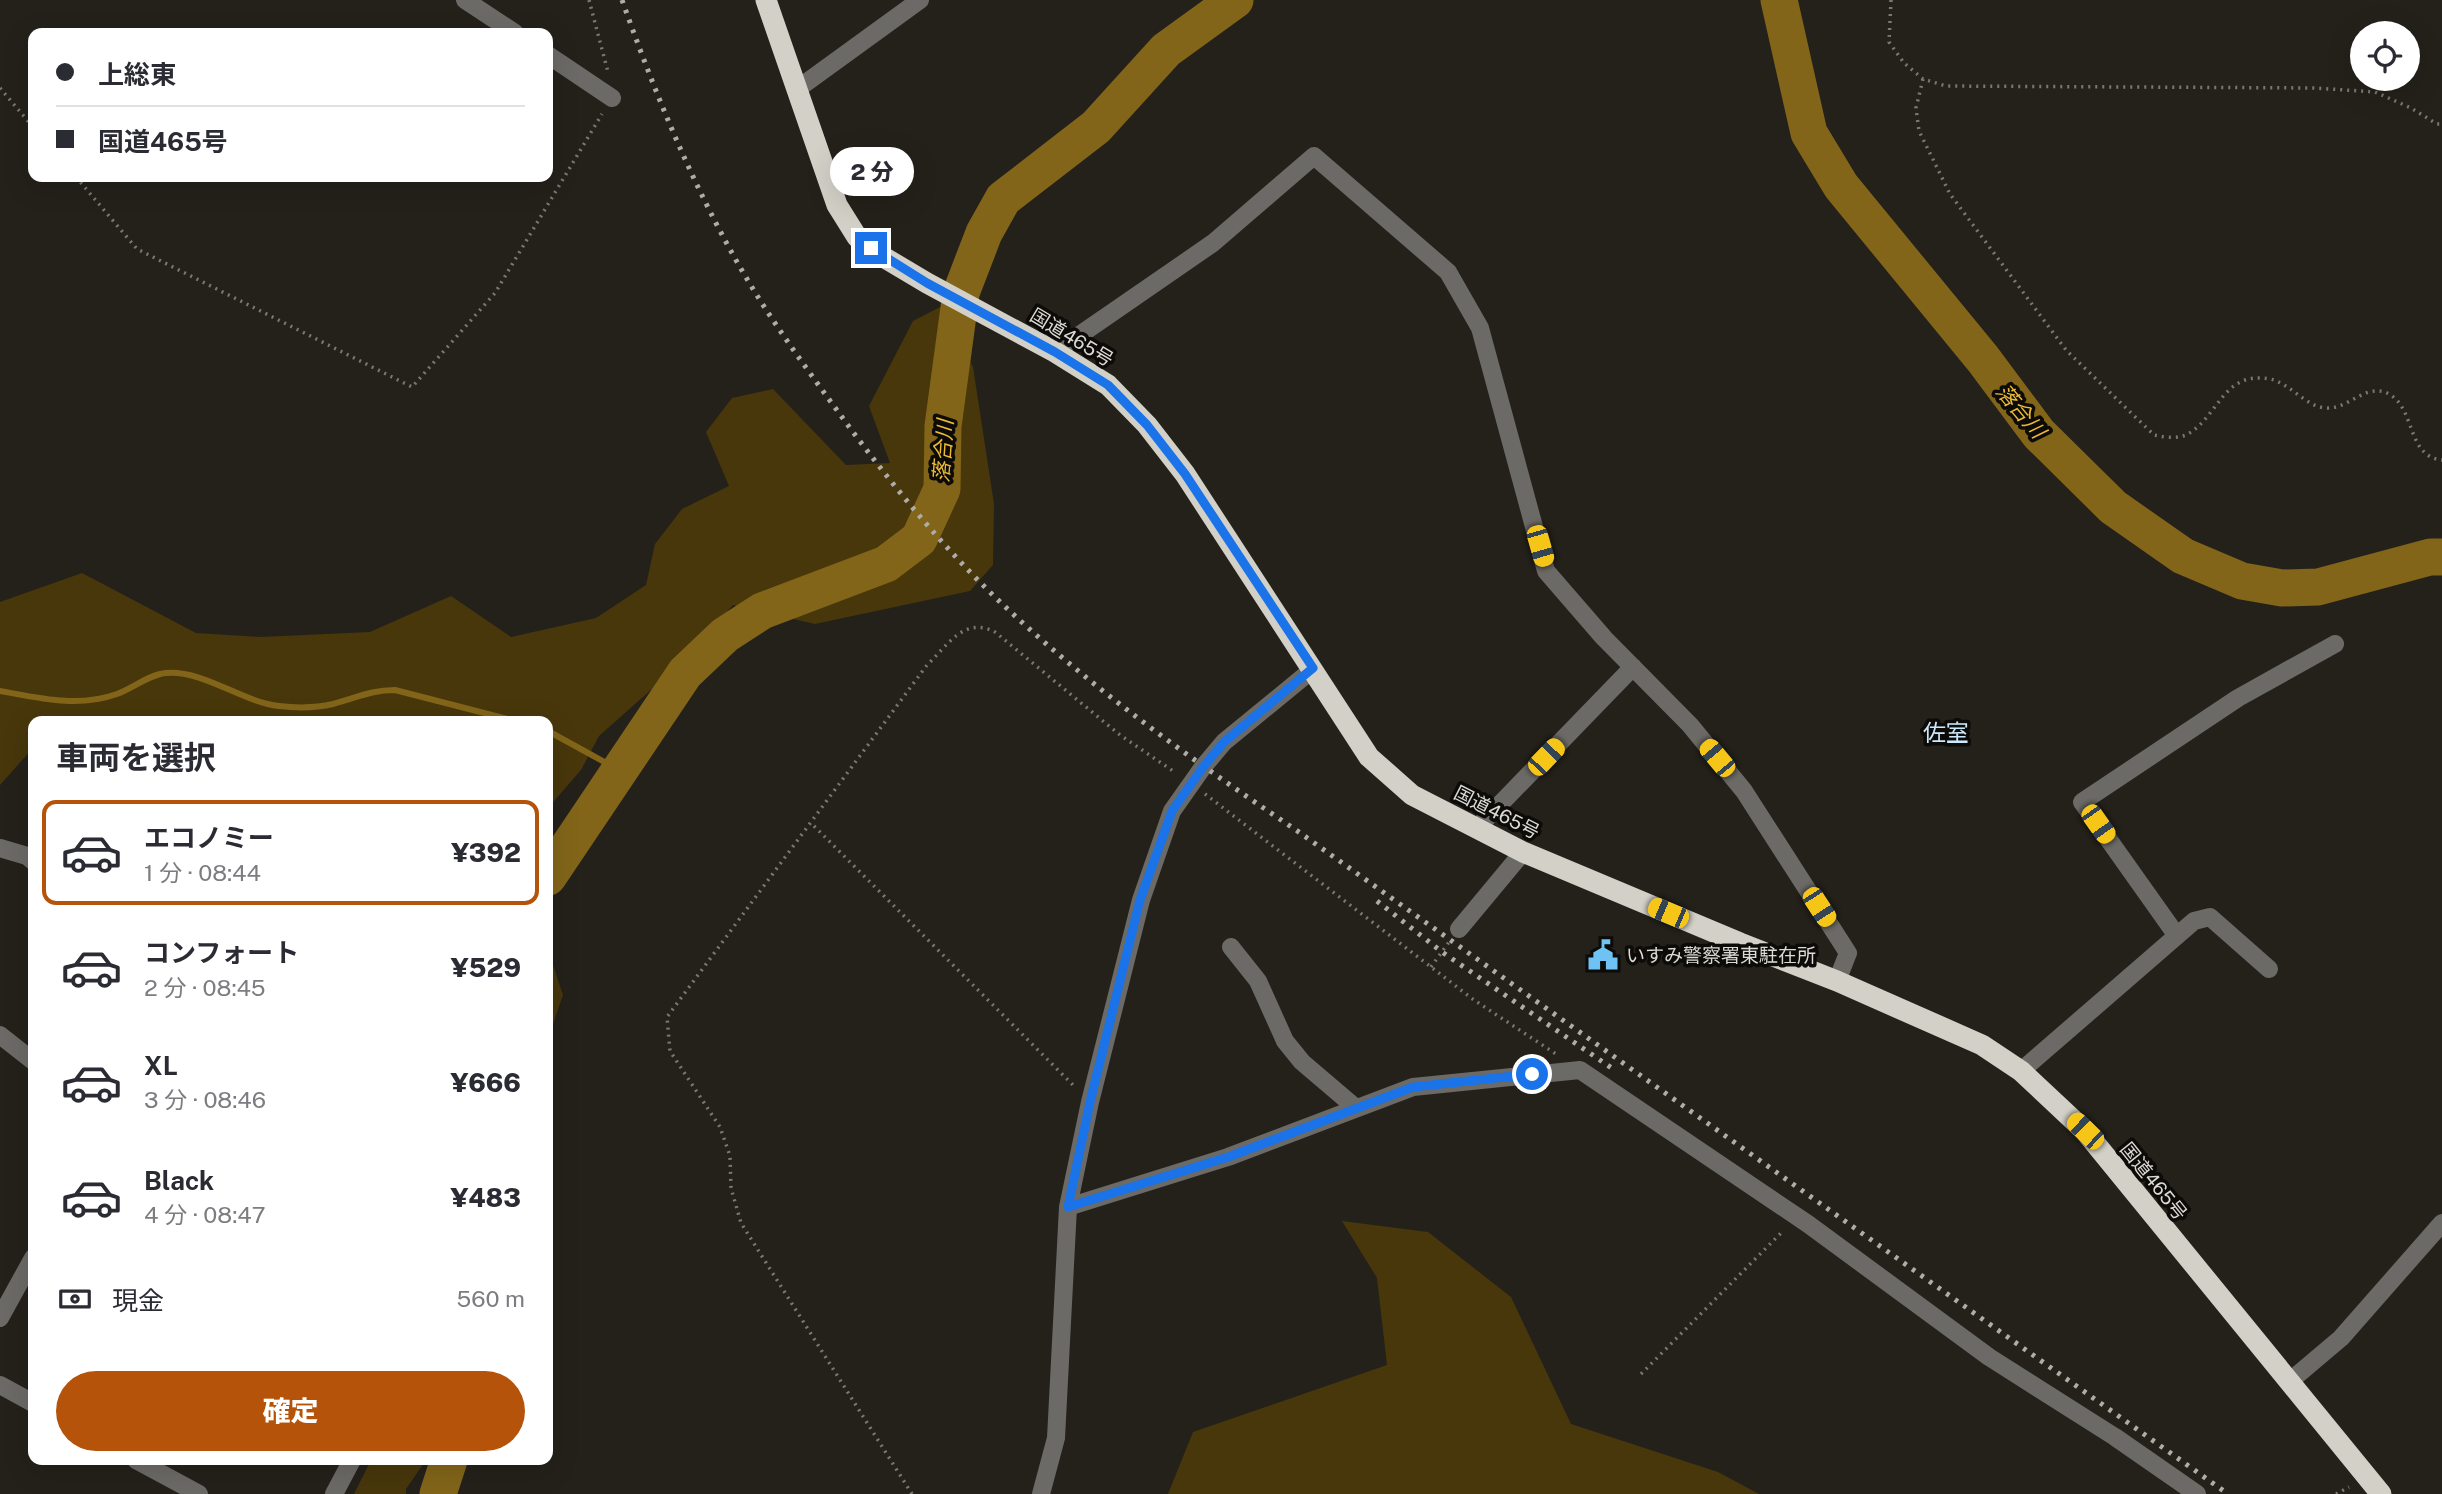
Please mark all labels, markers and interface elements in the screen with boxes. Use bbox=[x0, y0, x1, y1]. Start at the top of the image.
map controls bbox=[2350, 21, 2420, 91]
button: locate bbox=[2350, 21, 2420, 91]
text: 上総東 bbox=[98, 59, 176, 90]
text: 国道465号 bbox=[98, 126, 228, 157]
callout: 2 分 bbox=[829, 146, 913, 196]
text: 2 分 bbox=[850, 158, 894, 185]
route end bbox=[855, 232, 887, 264]
street label: 国道465号 bbox=[1026, 304, 1118, 370]
water label: 落合川 bbox=[1991, 379, 2052, 445]
water label: 落合川 bbox=[928, 417, 958, 483]
car bbox=[1525, 523, 1556, 569]
district label: 佐室 bbox=[1923, 719, 1969, 746]
car bbox=[1524, 735, 1569, 779]
car bbox=[1696, 735, 1739, 781]
text: 車両を選択 bbox=[56, 739, 216, 776]
street label: 国道465号 bbox=[1451, 781, 1543, 843]
car bbox=[2078, 801, 2119, 847]
icon: car bbox=[60, 821, 123, 884]
text: エコノミー bbox=[144, 822, 274, 853]
text: ¥392 bbox=[451, 837, 521, 868]
text: 1 分 · 08:44 bbox=[144, 859, 261, 886]
car bbox=[1799, 884, 1840, 930]
car bbox=[1645, 895, 1692, 931]
icon: car bbox=[60, 936, 123, 999]
text: コンフォート bbox=[144, 937, 299, 968]
public building icon: いすみ警察署東駐在所 bbox=[1586, 938, 1620, 972]
place label: いすみ警察署東駐在所 bbox=[1626, 944, 1816, 966]
text: ¥529 bbox=[451, 952, 521, 983]
text: 2 分 · 08:45 bbox=[144, 974, 265, 1001]
text: XL bbox=[144, 1050, 178, 1081]
icon: car bbox=[60, 1051, 123, 1114]
route start bbox=[1516, 1058, 1548, 1090]
text: ¥666 bbox=[451, 1067, 521, 1098]
text: 3 分 · 08:46 bbox=[144, 1086, 266, 1113]
car bbox=[2063, 1109, 2108, 1153]
street label: 国道465号 bbox=[2116, 1138, 2192, 1224]
text: Black bbox=[144, 1165, 214, 1196]
icon: car bbox=[60, 1166, 123, 1229]
text: ¥483 bbox=[451, 1182, 521, 1213]
text: 4 分 · 08:47 bbox=[144, 1201, 265, 1228]
icon: cash bbox=[56, 1280, 94, 1318]
text: 現金 bbox=[112, 1285, 164, 1316]
text: 560 m bbox=[457, 1285, 525, 1312]
button: 確定 bbox=[56, 1371, 525, 1451]

